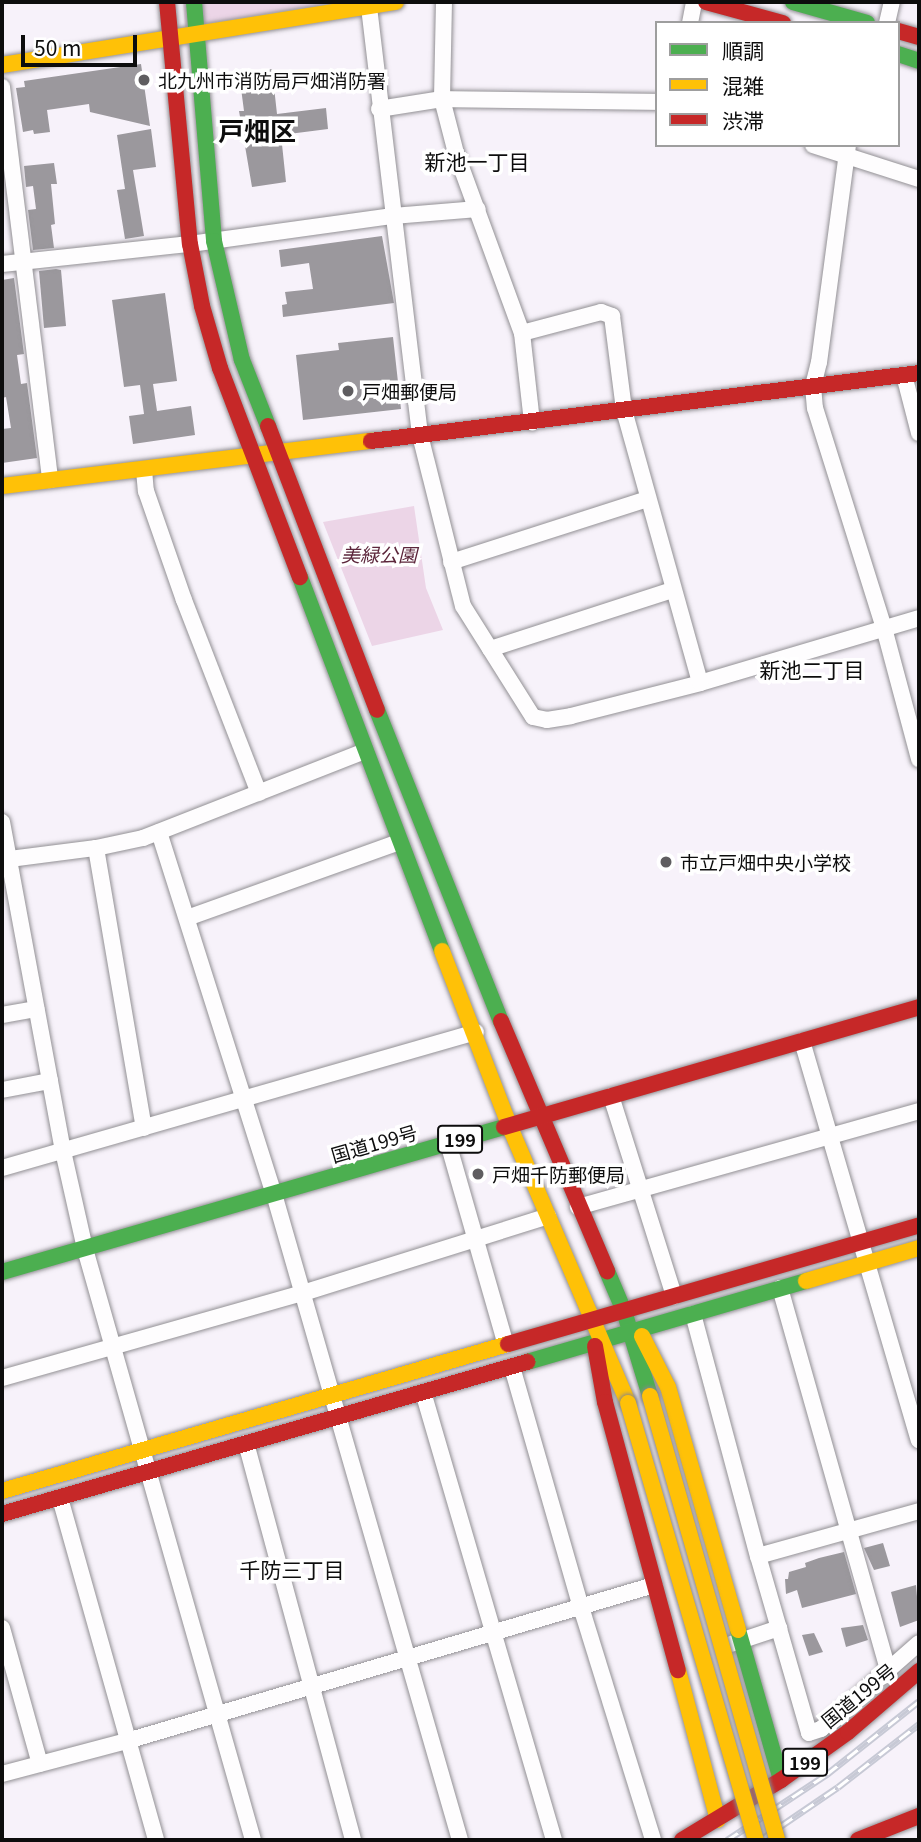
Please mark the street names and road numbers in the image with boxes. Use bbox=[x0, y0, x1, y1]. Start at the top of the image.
street label: 国道199号 bbox=[328, 1120, 420, 1166]
road number: 199 bbox=[435, 1124, 484, 1154]
street label: 国道199号 bbox=[816, 1658, 900, 1732]
road number: 199 bbox=[780, 1748, 830, 1777]

